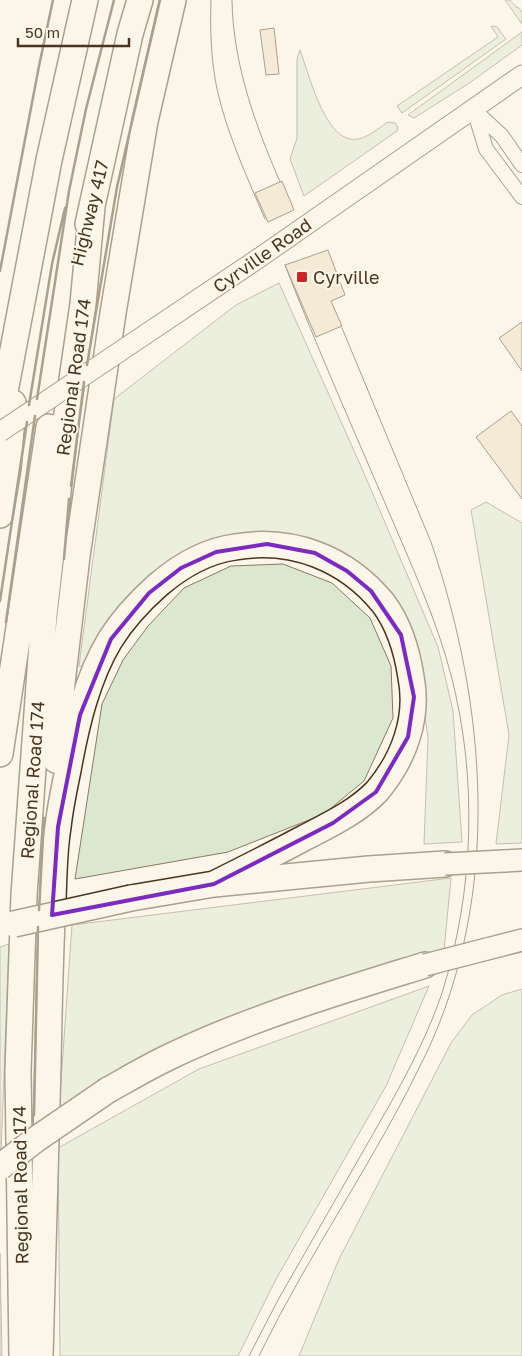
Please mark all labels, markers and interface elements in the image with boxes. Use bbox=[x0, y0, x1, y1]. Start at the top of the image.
scale bar bbox=[18, 15, 129, 47]
text: 50 m bbox=[25, 23, 60, 41]
street label: Highway 417 bbox=[65, 158, 113, 268]
street label: Cyrville Road bbox=[209, 213, 315, 297]
place label: Cyrville bbox=[313, 266, 380, 288]
marker: Cyrville bbox=[295, 270, 309, 284]
street label: Regional Road 174 bbox=[51, 297, 95, 457]
street label: Regional Road 174 bbox=[15, 700, 49, 860]
street label: Regional Road 174 bbox=[8, 1106, 32, 1264]

